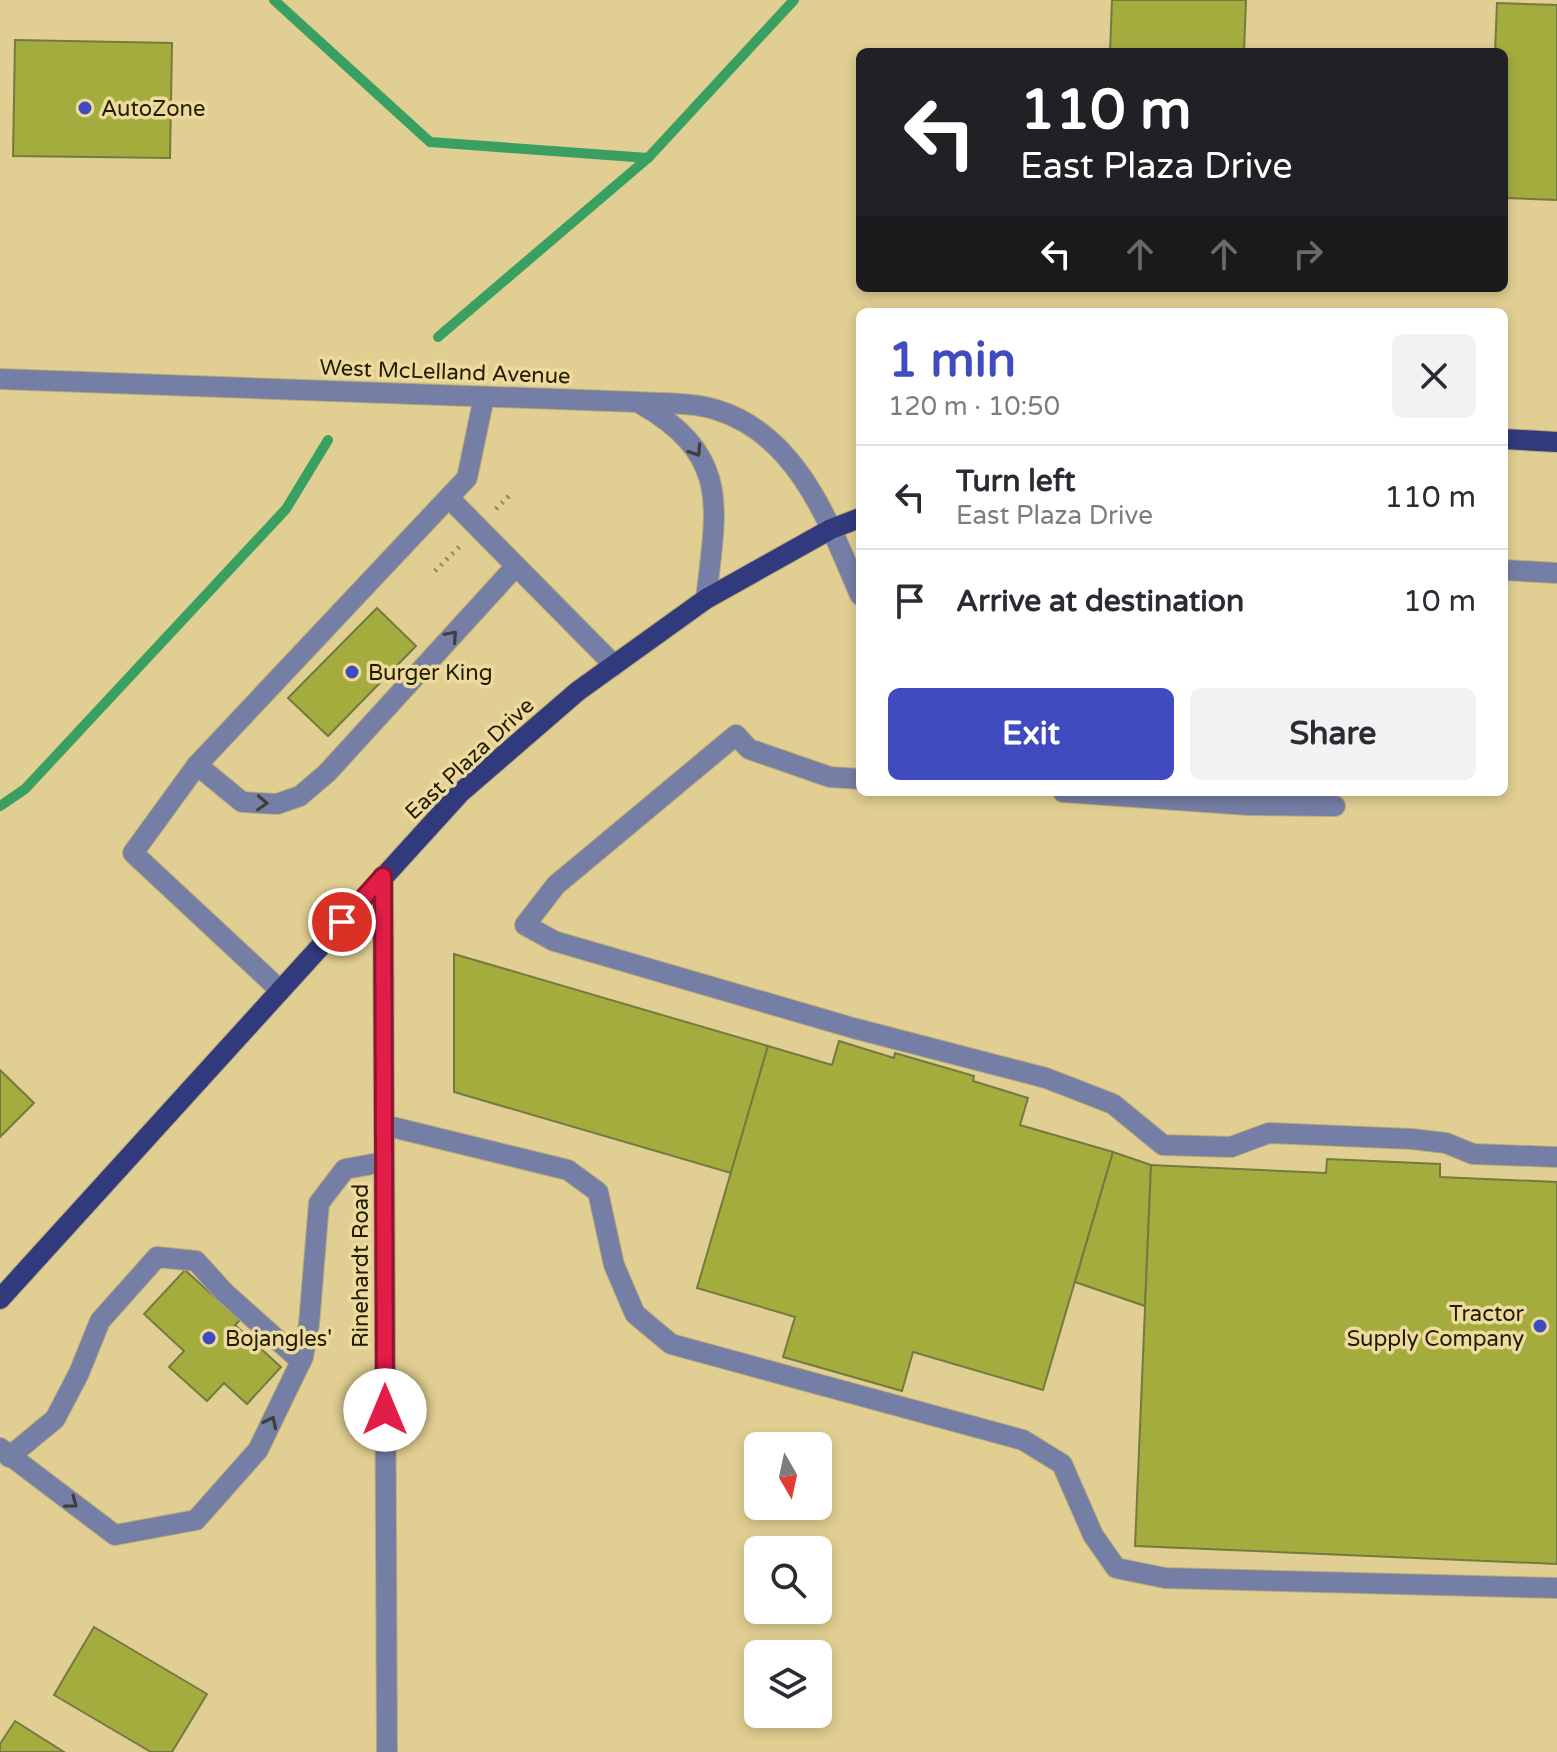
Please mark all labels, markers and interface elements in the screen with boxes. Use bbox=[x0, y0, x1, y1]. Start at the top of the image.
text: 110 m bbox=[1020, 77, 1191, 144]
icon: left bbox=[888, 80, 992, 184]
place label: AutoZone bbox=[101, 96, 205, 122]
marker: AutoZone bbox=[76, 99, 94, 117]
text: East Plaza Drive bbox=[1020, 145, 1293, 188]
icon: left bbox=[1034, 232, 1078, 276]
icon: ahead bbox=[1118, 232, 1162, 276]
icon: ahead bbox=[1202, 232, 1246, 276]
icon: right bbox=[1286, 232, 1330, 276]
text: 1 min bbox=[888, 332, 1016, 390]
button: close bbox=[1392, 334, 1476, 418]
street label: West McLelland Avenue bbox=[319, 355, 571, 389]
text: 120 m · 10:50 bbox=[888, 391, 1060, 422]
one-way arrow bbox=[687, 443, 702, 457]
text: Turn left bbox=[956, 463, 1075, 500]
icon: left bbox=[888, 475, 932, 519]
text: 110 m bbox=[1384, 479, 1476, 516]
text: East Plaza Drive bbox=[956, 500, 1153, 531]
icon: arrive bbox=[888, 579, 932, 623]
text: Arrive at destination bbox=[956, 583, 1244, 620]
text: 10 m bbox=[1403, 583, 1476, 620]
one-way arrow bbox=[443, 631, 458, 645]
place label: Burger King bbox=[368, 660, 493, 686]
marker: Burger King bbox=[343, 663, 361, 681]
button: Exit bbox=[888, 688, 1174, 780]
button: Share bbox=[1190, 688, 1476, 780]
street label: East Plaza Drive bbox=[400, 692, 539, 825]
one-way arrow bbox=[256, 794, 269, 811]
pin bbox=[308, 888, 376, 956]
icon: arrive bbox=[320, 900, 364, 944]
street label: Rinehardt Road bbox=[348, 1184, 374, 1348]
place label: Tractor Supply Company bbox=[1347, 1301, 1525, 1352]
marker: Tractor Supply Company bbox=[1531, 1317, 1549, 1335]
place label: Bojangles' bbox=[225, 1326, 332, 1352]
marker: Bojangles' bbox=[200, 1329, 218, 1347]
position arrow bbox=[343, 1368, 427, 1452]
one-way arrow bbox=[261, 1416, 277, 1431]
north arrow bbox=[744, 1432, 832, 1520]
map controls bbox=[744, 1432, 832, 1728]
one-way arrow bbox=[63, 1493, 78, 1508]
button: search bbox=[744, 1536, 832, 1624]
button: layers bbox=[744, 1640, 832, 1728]

